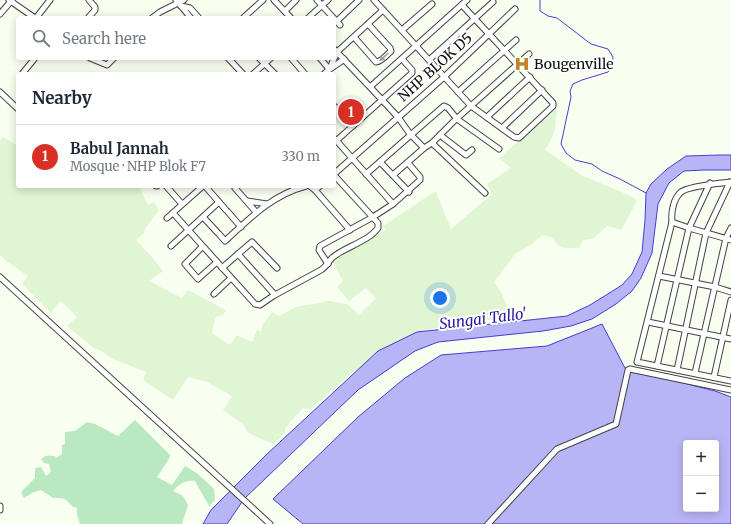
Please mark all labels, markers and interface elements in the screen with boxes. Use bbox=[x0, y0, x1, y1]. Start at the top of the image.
search box bbox=[16, 16, 336, 60]
icon: search bbox=[30, 27, 52, 49]
text: Search here bbox=[62, 29, 146, 48]
street label: NHP BLOK D5 bbox=[394, 29, 476, 105]
one-way arrow bbox=[379, 52, 389, 62]
hospital icon: Bougenville bbox=[513, 55, 531, 73]
place label: Bougenville bbox=[534, 55, 614, 73]
text: Nearby bbox=[32, 87, 92, 109]
pin: 1 bbox=[338, 97, 364, 127]
text: Babul Jannah bbox=[70, 139, 169, 158]
text: 1 bbox=[42, 148, 48, 165]
text: 330 m bbox=[281, 148, 320, 165]
text: Mosque · NHP Blok F7 bbox=[70, 158, 206, 175]
your location bbox=[430, 288, 450, 308]
water label: Sungai Tallo' bbox=[438, 304, 528, 333]
map controls bbox=[683, 440, 719, 512]
button: + bbox=[683, 440, 719, 476]
button: − bbox=[683, 476, 719, 512]

